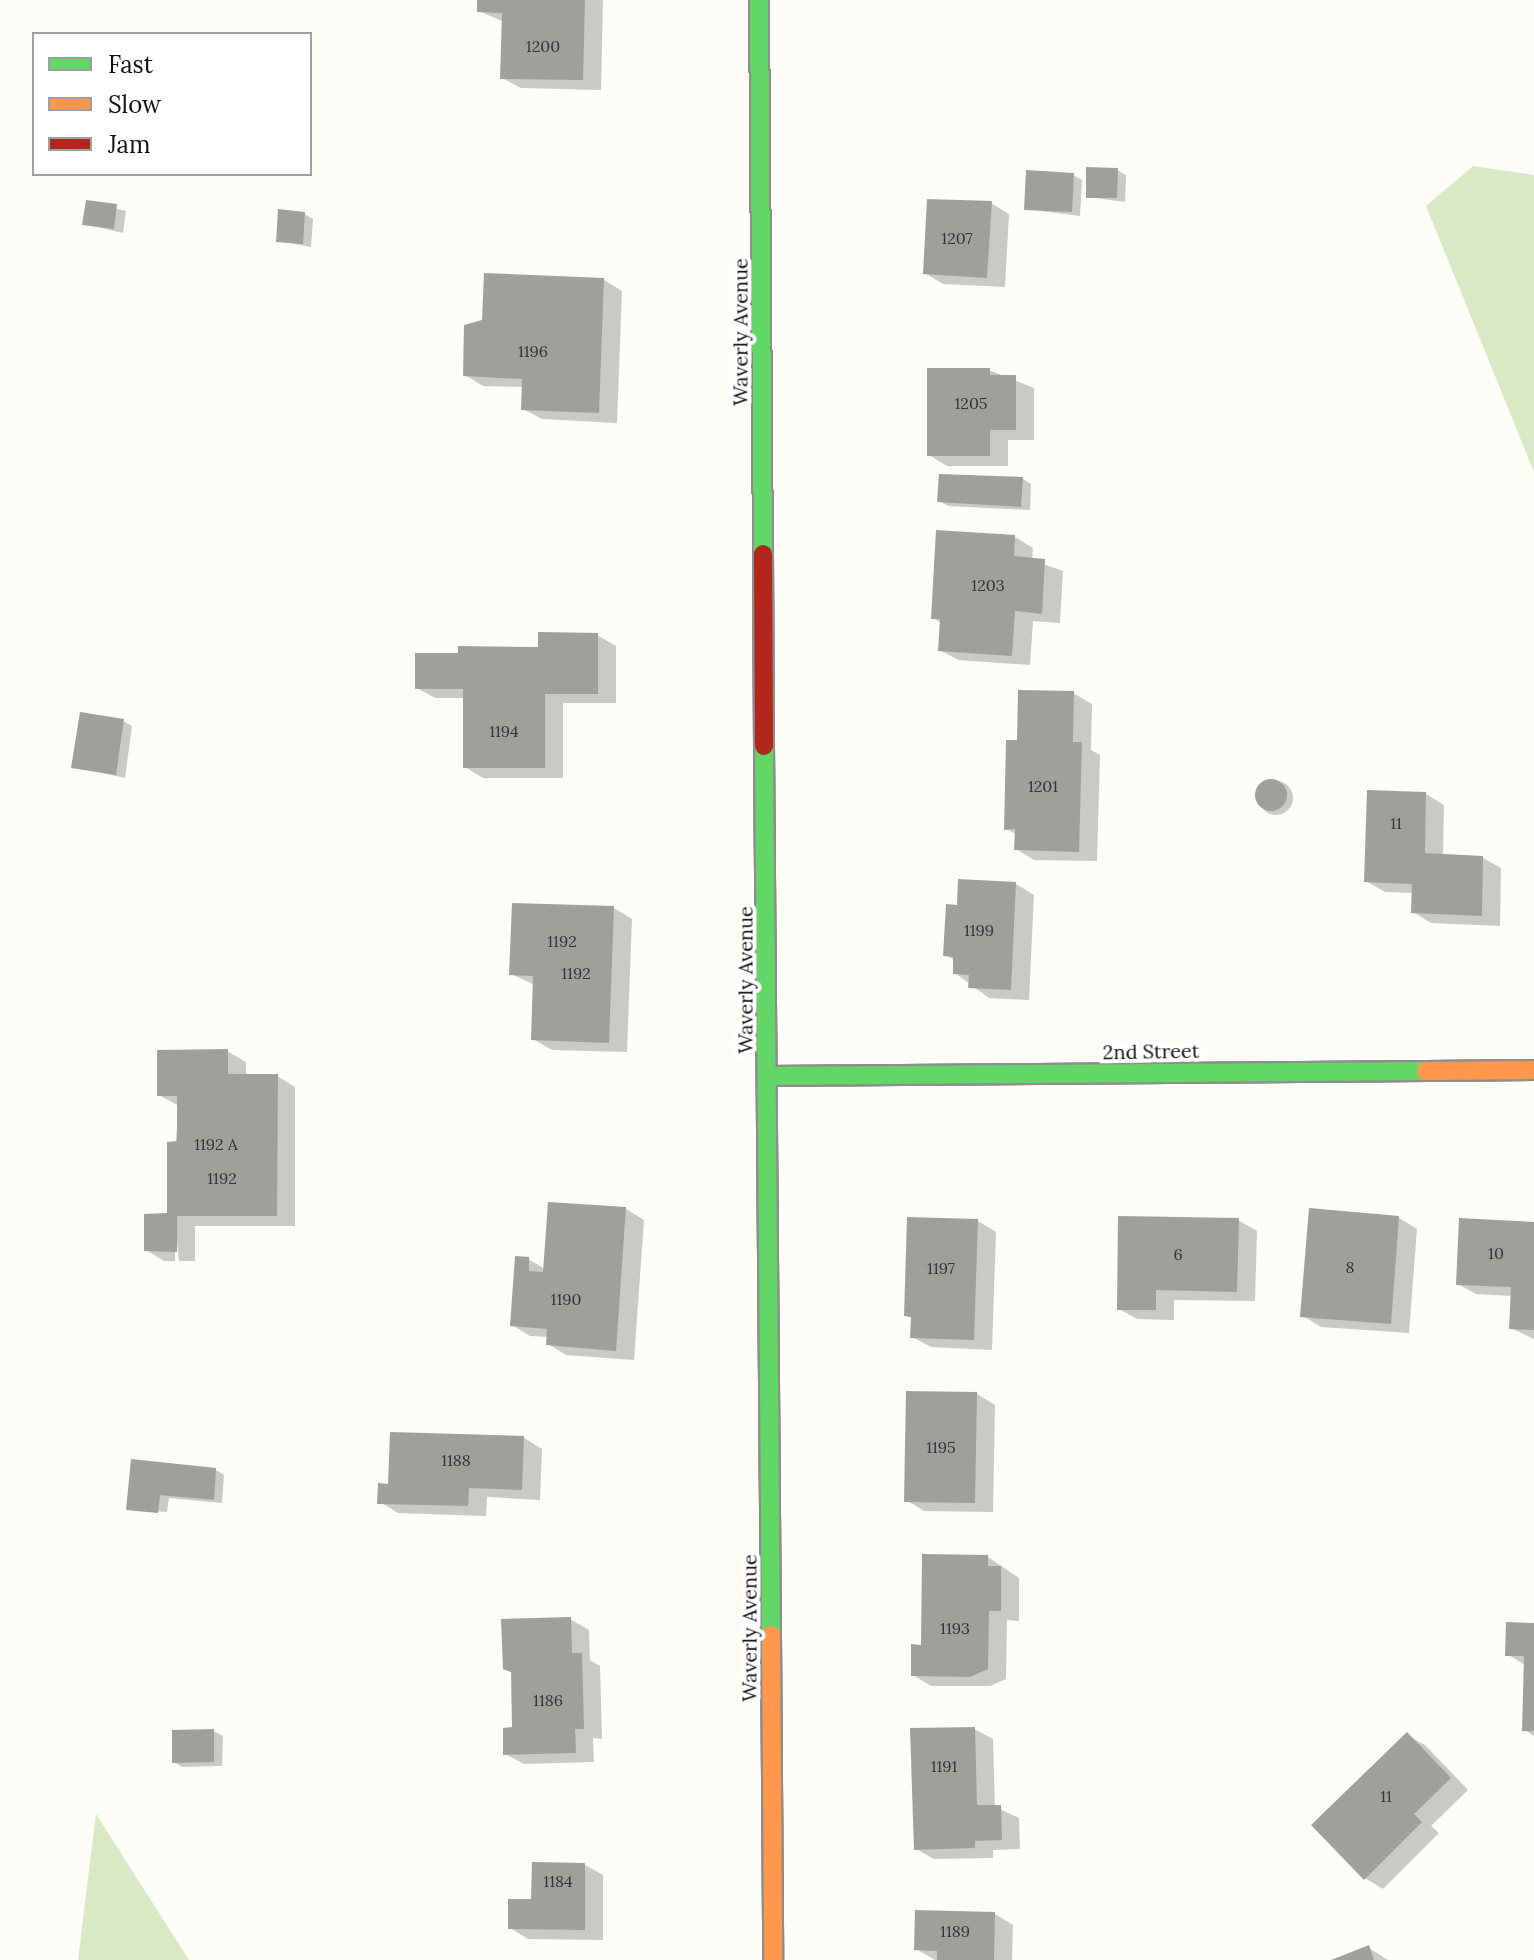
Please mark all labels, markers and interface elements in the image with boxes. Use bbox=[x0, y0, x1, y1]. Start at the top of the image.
legend bbox=[32, 32, 312, 176]
house number: 1200 bbox=[526, 36, 560, 56]
text: Fast bbox=[108, 49, 153, 80]
text: Slow bbox=[108, 89, 161, 120]
text: Jam bbox=[108, 129, 150, 160]
house number: 1207 bbox=[941, 228, 973, 248]
street label: Waverly Avenue bbox=[728, 258, 752, 406]
house number: 1196 bbox=[518, 341, 548, 361]
house number: 1205 bbox=[954, 393, 988, 413]
house number: 1203 bbox=[971, 575, 1005, 595]
house number: 1194 bbox=[489, 721, 519, 741]
house number: 1201 bbox=[1028, 776, 1058, 796]
house number: 11 bbox=[1390, 813, 1402, 833]
street label: Waverly Avenue bbox=[733, 906, 757, 1054]
house number: 1199 bbox=[964, 920, 994, 940]
house number: 1192 bbox=[547, 931, 577, 951]
house number: 1192 bbox=[561, 963, 591, 983]
street label: 2nd Street bbox=[1102, 1038, 1200, 1064]
house number: 1192 A bbox=[194, 1134, 238, 1154]
house number: 1192 bbox=[207, 1168, 237, 1188]
house number: 10 bbox=[1488, 1243, 1504, 1263]
house number: 6 bbox=[1173, 1244, 1183, 1264]
house number: 8 bbox=[1346, 1257, 1354, 1277]
house number: 1197 bbox=[927, 1258, 955, 1278]
house number: 1190 bbox=[551, 1289, 581, 1309]
house number: 1195 bbox=[926, 1437, 956, 1457]
house number: 1188 bbox=[441, 1450, 471, 1470]
street label: Waverly Avenue bbox=[737, 1554, 761, 1702]
house number: 1193 bbox=[940, 1618, 970, 1638]
house number: 1186 bbox=[533, 1690, 563, 1710]
house number: 1191 bbox=[931, 1756, 957, 1776]
house number: 11 bbox=[1380, 1786, 1392, 1806]
house number: 1184 bbox=[543, 1871, 573, 1891]
house number: 1189 bbox=[940, 1921, 970, 1941]

